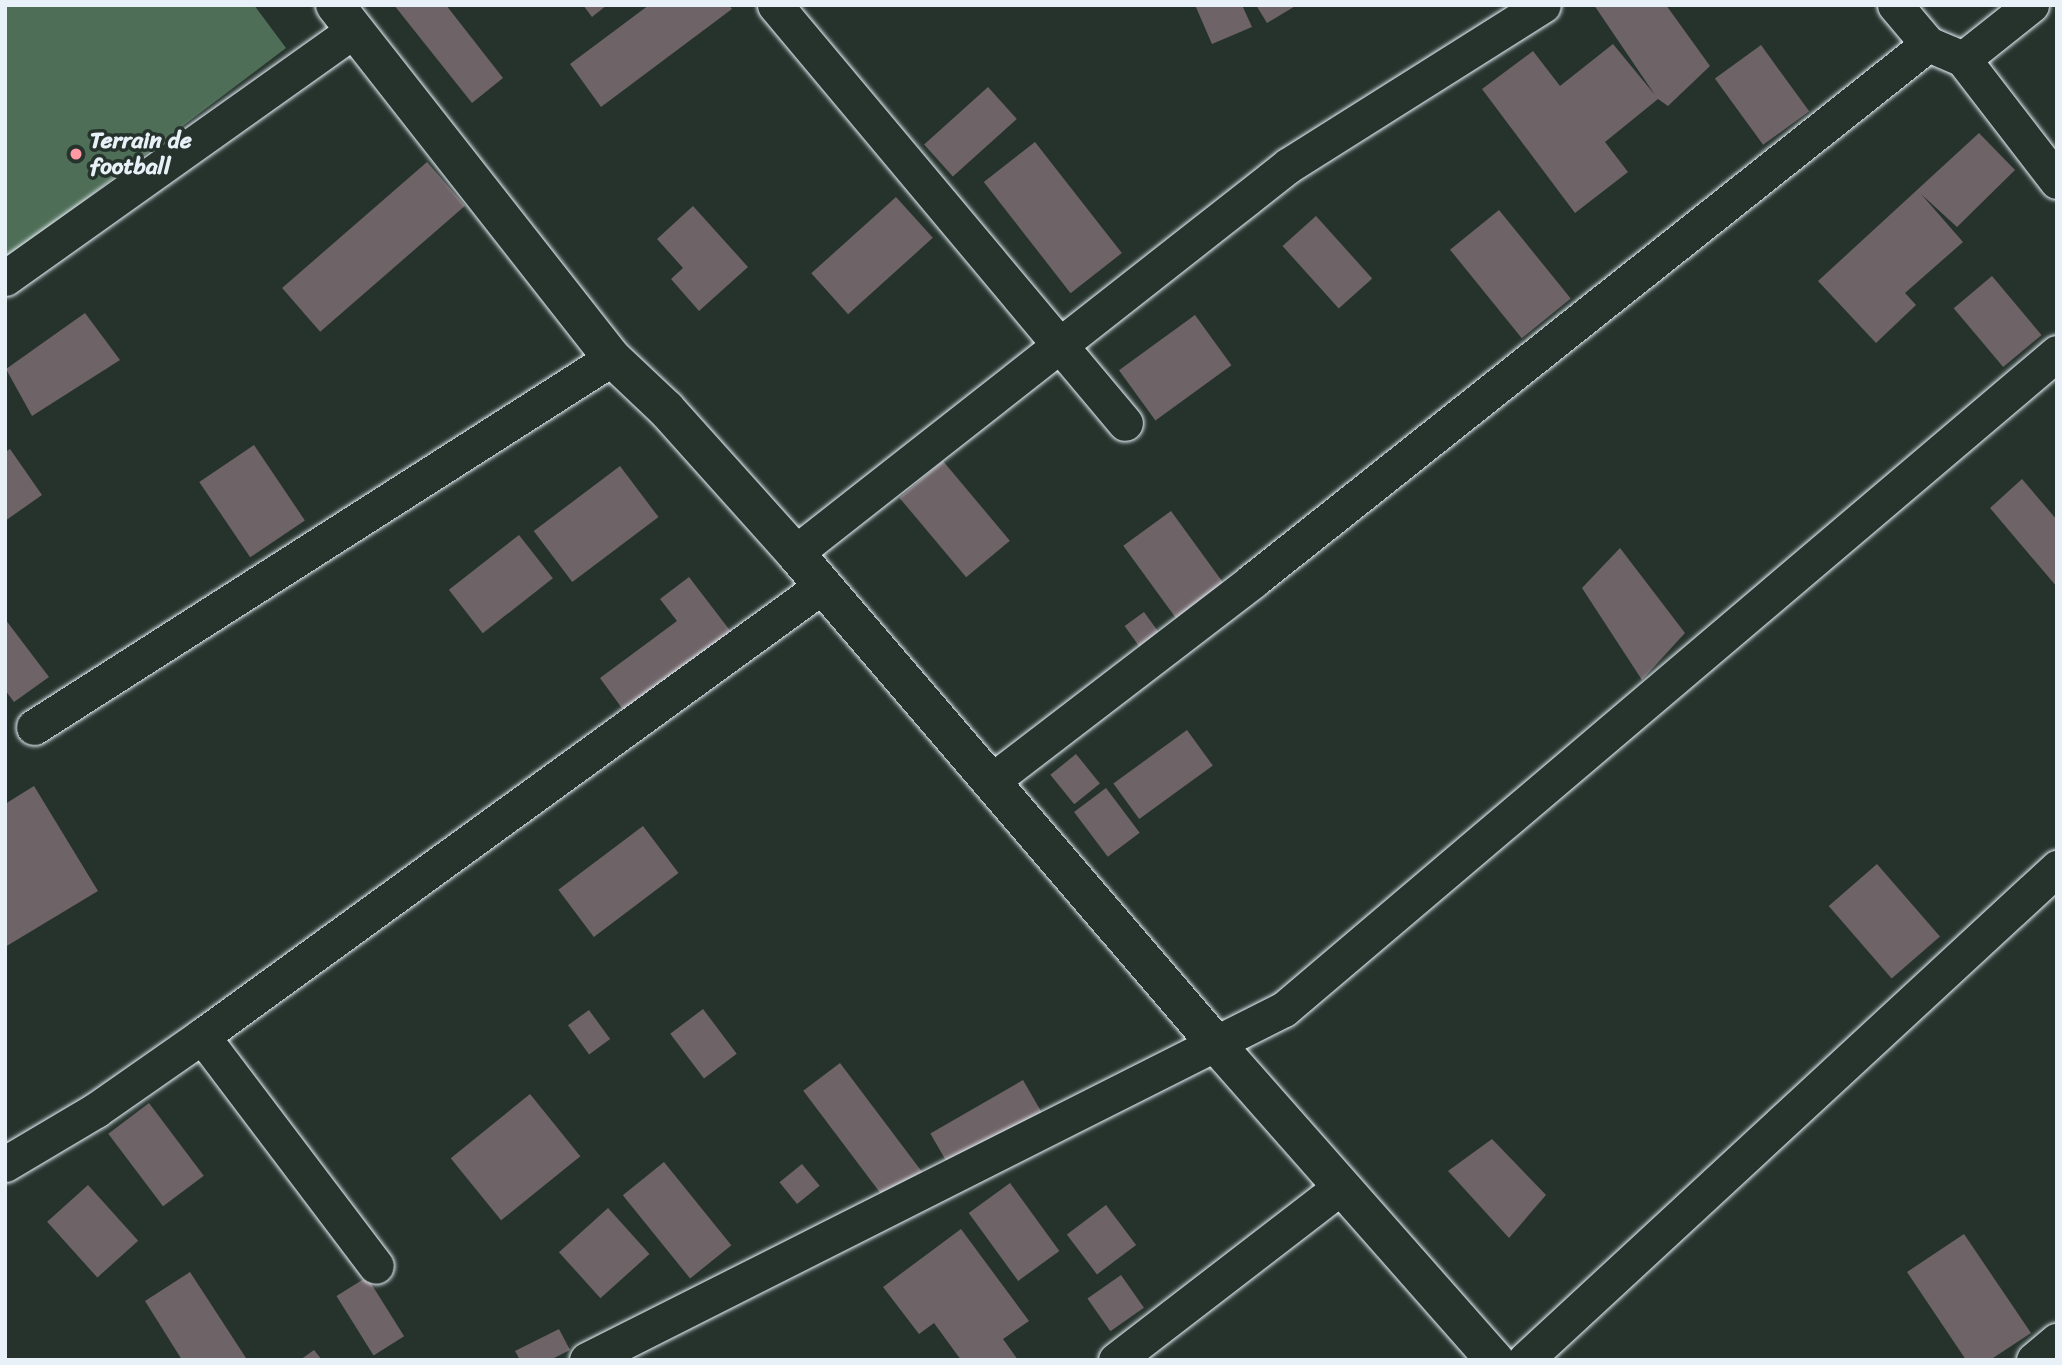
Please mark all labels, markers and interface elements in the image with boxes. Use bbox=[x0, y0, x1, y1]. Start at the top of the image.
place label: Terrain de football bbox=[90, 127, 192, 181]
marker: Terrain de football bbox=[68, 146, 84, 162]

